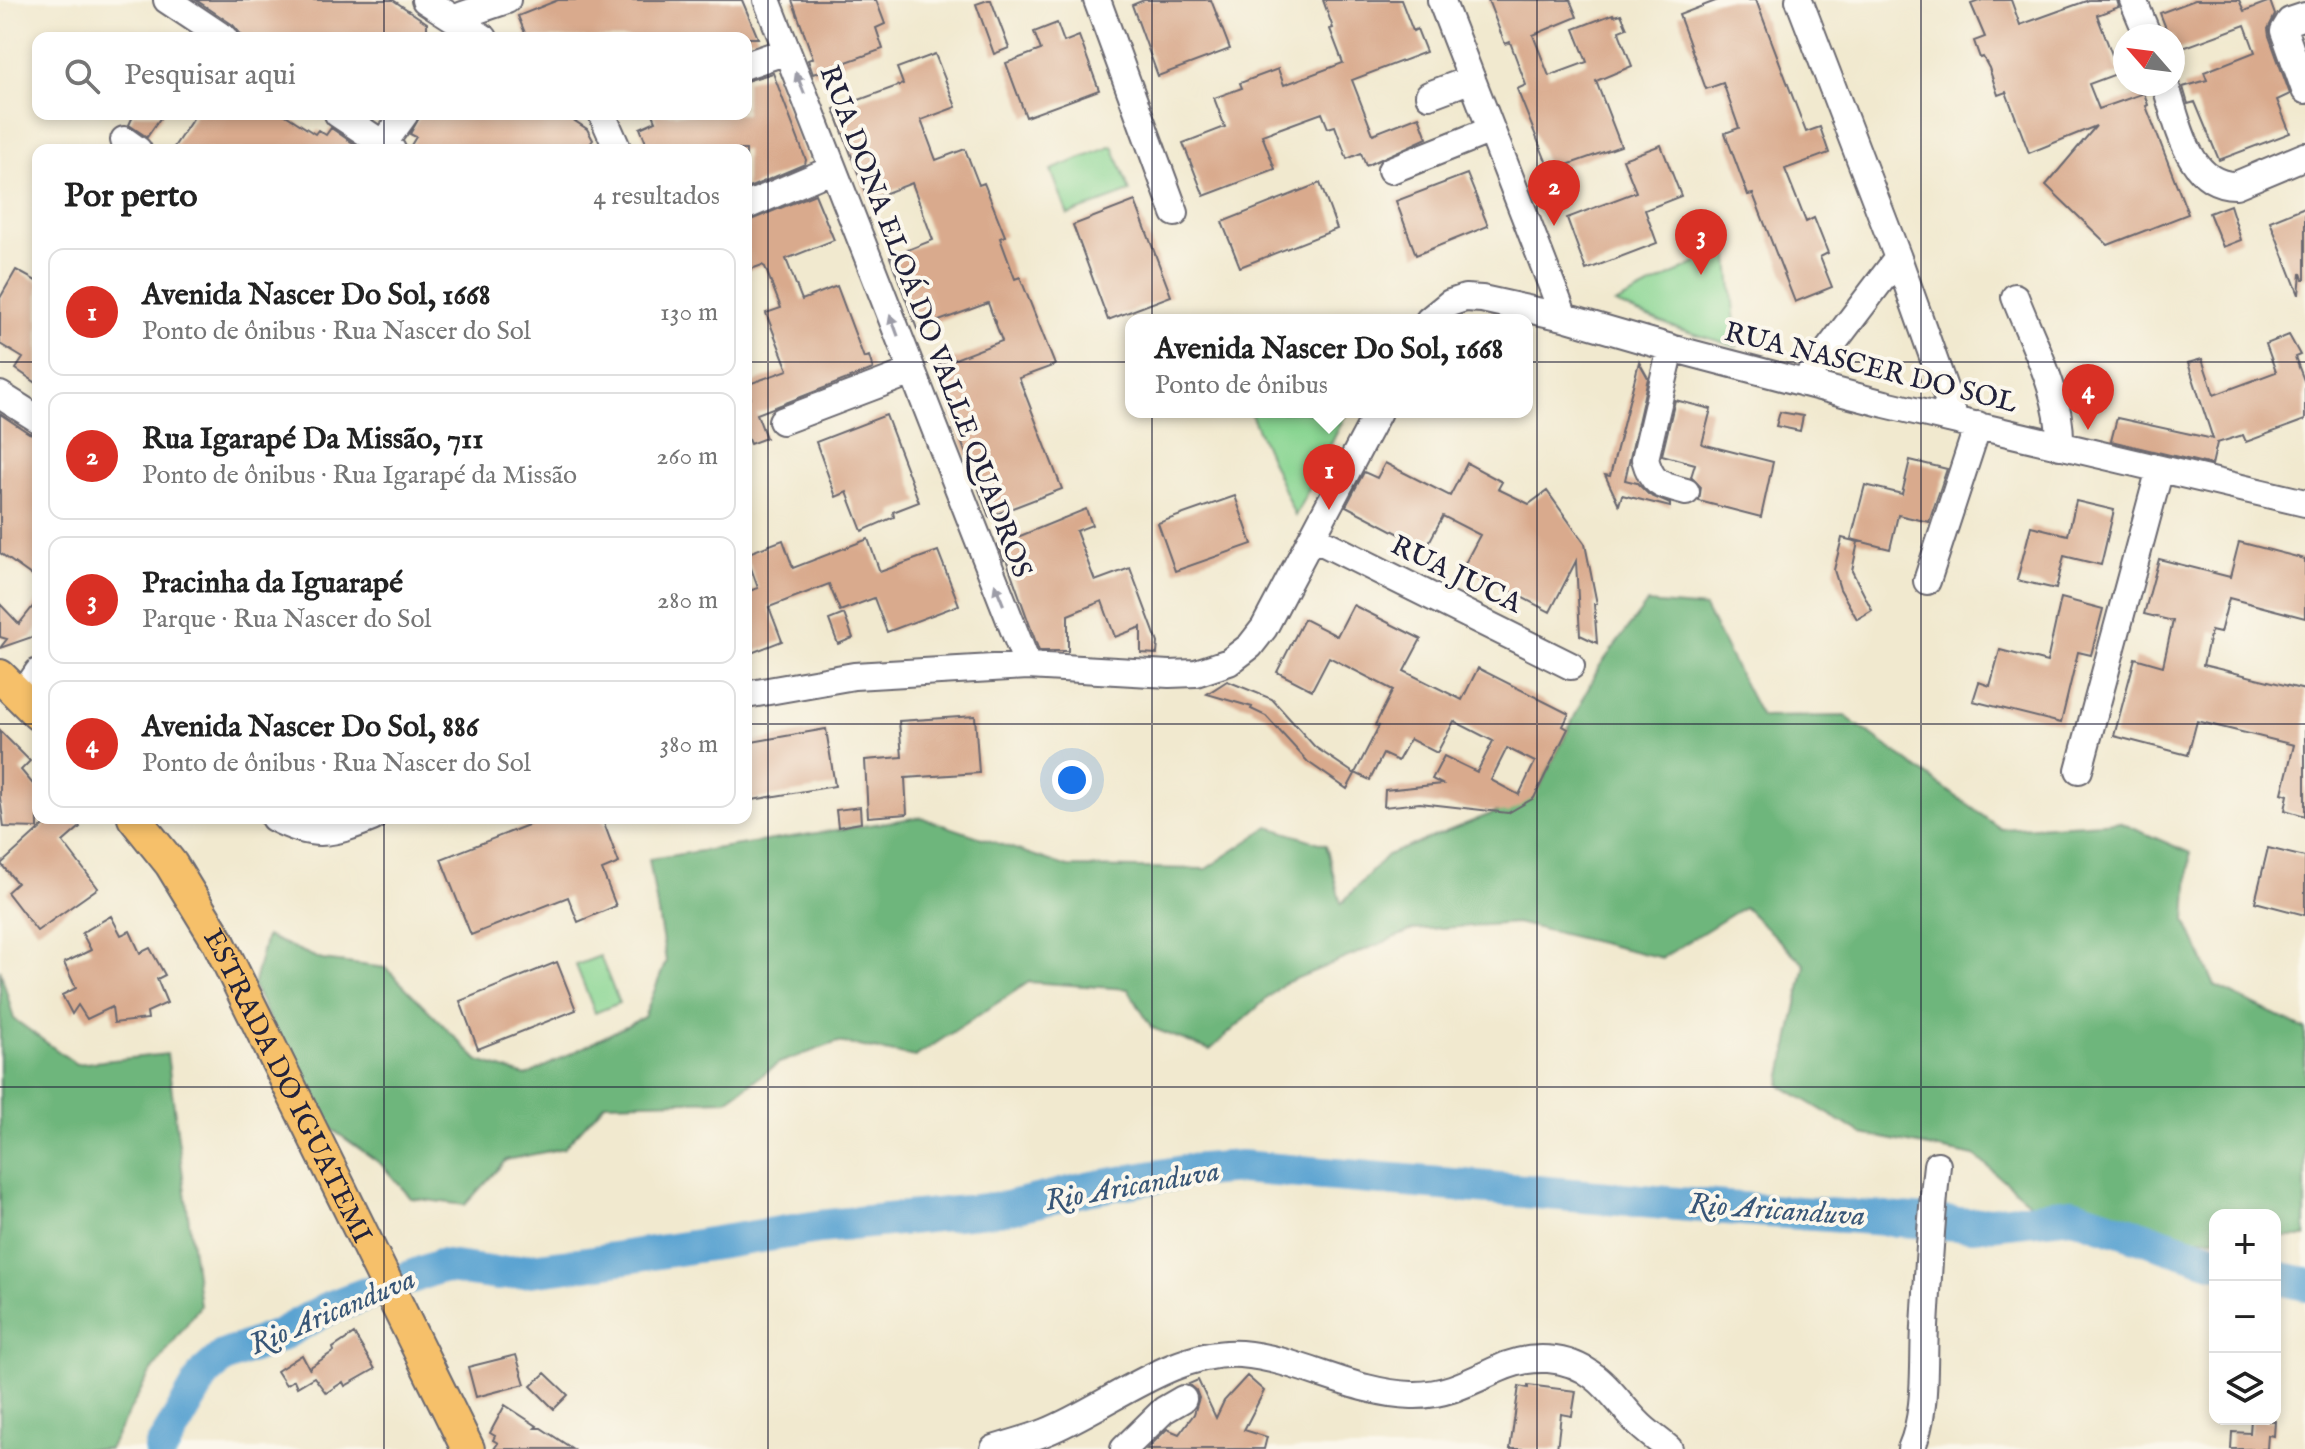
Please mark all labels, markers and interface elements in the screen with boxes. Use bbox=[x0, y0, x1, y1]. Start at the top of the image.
north arrow bbox=[2113, 24, 2185, 96]
search box bbox=[32, 32, 752, 120]
icon: search bbox=[60, 54, 104, 98]
text: Pesquisar aqui bbox=[124, 57, 296, 95]
street label: RUA DONA ELOÁ DO VALLE QUADROS bbox=[810, 60, 1040, 583]
one-way arrow bbox=[793, 71, 806, 95]
pin: 2 bbox=[1528, 160, 1580, 226]
text: Por perto bbox=[64, 175, 198, 218]
text: 4 resultados bbox=[593, 180, 720, 213]
pin: 3 bbox=[1675, 209, 1727, 275]
text: Avenida Nascer Do Sol, 1668 bbox=[142, 277, 491, 315]
text: 1 bbox=[87, 296, 97, 329]
text: 130 m bbox=[660, 296, 718, 329]
one-way arrow bbox=[887, 313, 900, 337]
popup bbox=[1125, 314, 1533, 418]
text: Ponto de ônibus · Rua Nascer do Sol bbox=[142, 315, 531, 348]
street label: RUA NASCER DO SOL bbox=[1720, 315, 2020, 422]
text: Avenida Nascer Do Sol, 1668 bbox=[1155, 331, 1503, 369]
pin: 4 bbox=[2062, 364, 2114, 430]
text: Ponto de ônibus bbox=[1155, 369, 1328, 402]
text: Rua Igarapé Da Missão, 711 bbox=[142, 421, 483, 459]
text: 2 bbox=[86, 440, 98, 473]
text: 260 m bbox=[656, 440, 718, 473]
pin: 1 bbox=[1303, 444, 1355, 510]
text: Ponto de ônibus · Rua Igarapé da Missão bbox=[142, 459, 577, 492]
street label: RUA JUCA bbox=[1385, 529, 1528, 622]
text: Pracinha da Iguarapé bbox=[142, 565, 403, 603]
one-way arrow bbox=[992, 582, 1005, 606]
text: 3 bbox=[87, 584, 97, 617]
text: 280 m bbox=[657, 584, 718, 617]
text: Parque · Rua Nascer do Sol bbox=[142, 603, 431, 636]
text: Avenida Nascer Do Sol, 886 bbox=[142, 709, 478, 747]
text: 4 bbox=[86, 728, 98, 761]
text: 380 m bbox=[660, 728, 718, 761]
text: Ponto de ônibus · Rua Nascer do Sol bbox=[142, 747, 531, 780]
your location bbox=[1052, 760, 1092, 800]
street label: ESTRADA DO IGUATEMI bbox=[195, 923, 379, 1249]
water label: Rio Aricanduva bbox=[1042, 1153, 1223, 1221]
water label: Rio Aricanduva bbox=[1687, 1186, 1866, 1236]
map controls bbox=[2209, 1209, 2281, 1425]
button: + bbox=[2209, 1209, 2281, 1281]
water label: Rio Aricanduva bbox=[244, 1261, 422, 1365]
button: − bbox=[2209, 1281, 2281, 1353]
button: layers bbox=[2209, 1353, 2281, 1425]

